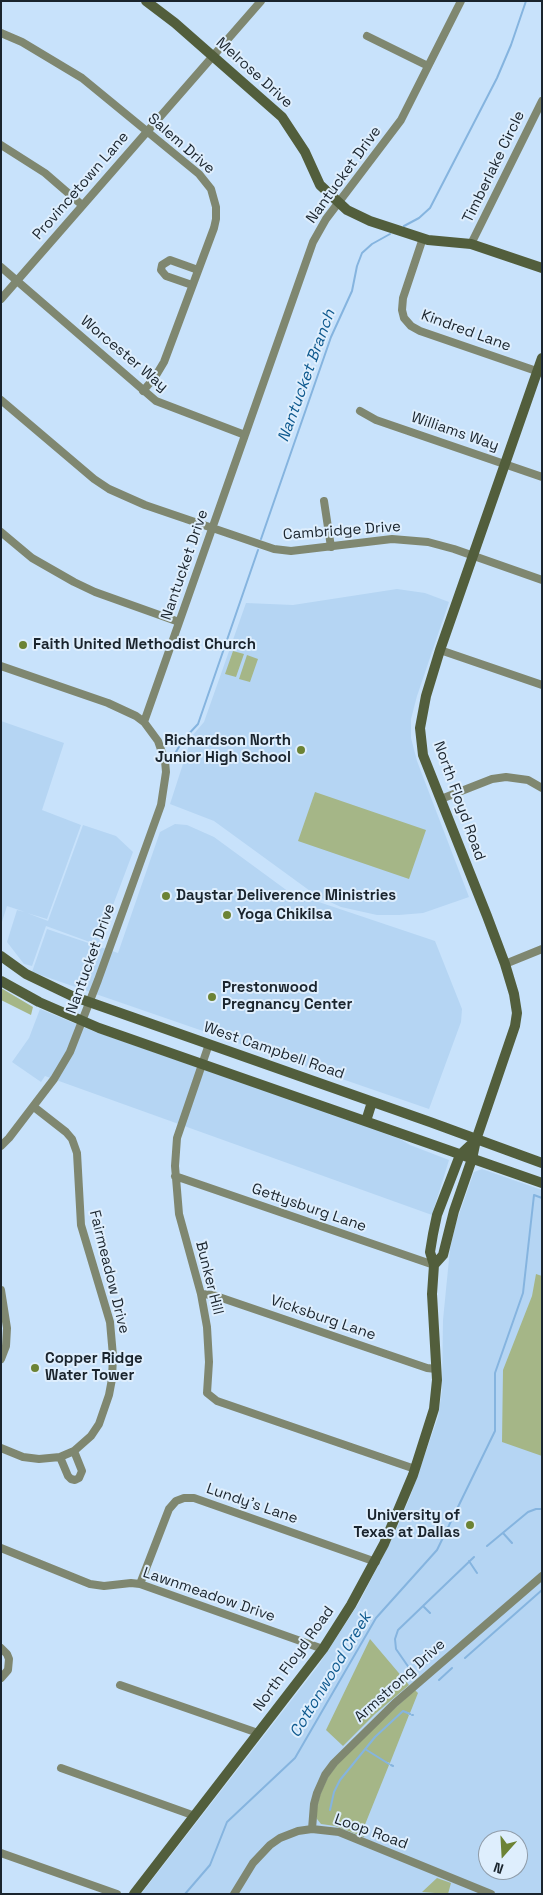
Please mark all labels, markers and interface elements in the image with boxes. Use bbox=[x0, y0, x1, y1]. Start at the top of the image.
street label: Melrose Drive bbox=[212, 34, 296, 112]
street label: Timberlake Circle bbox=[459, 108, 529, 226]
street label: Salem Drive bbox=[144, 110, 218, 178]
street label: Nantucket Drive bbox=[303, 123, 385, 227]
street label: Provincetown Lane bbox=[29, 128, 133, 244]
street label: Kindred Lane bbox=[419, 306, 513, 356]
water label: Nantucket Branch bbox=[274, 307, 340, 445]
street label: Worcester Way bbox=[77, 312, 171, 396]
street label: Williams Way bbox=[409, 409, 501, 455]
street label: Nantucket Drive bbox=[158, 507, 212, 623]
street label: Cambridge Drive bbox=[282, 518, 402, 544]
place label: Faith United Methodist Church bbox=[33, 636, 256, 654]
marker: Faith United Methodist Church bbox=[17, 639, 29, 651]
place label: Richardson North Junior High School bbox=[155, 732, 291, 767]
street label: North Floyd Road bbox=[429, 739, 489, 863]
marker: Richardson North Junior High School bbox=[295, 744, 307, 756]
place label: Daystar Deliverence Ministries bbox=[176, 887, 396, 905]
marker: Daystar Deliverence Ministries bbox=[160, 890, 172, 902]
street label: Nantucket Drive bbox=[63, 902, 119, 1016]
place label: Yoga Chikilsa bbox=[237, 906, 332, 924]
marker: Yoga Chikilsa bbox=[221, 909, 233, 921]
place label: Prestonwood Pregnancy Center bbox=[222, 979, 352, 1014]
marker: Prestonwood Pregnancy Center bbox=[206, 991, 218, 1003]
street label: West Campbell Road bbox=[201, 1018, 347, 1084]
street label: Gettysburg Lane bbox=[249, 1180, 369, 1236]
street label: Fairmeadow Drive bbox=[85, 1208, 133, 1336]
street label: Bunker Hill bbox=[191, 1239, 227, 1317]
street label: Vicksburg Lane bbox=[268, 1292, 378, 1344]
place label: Copper Ridge Water Tower bbox=[45, 1350, 143, 1385]
marker: Copper Ridge Water Tower bbox=[29, 1362, 41, 1374]
street label: Lundy's Lane bbox=[204, 1480, 300, 1528]
place label: University of Texas at Dallas bbox=[353, 1507, 460, 1542]
marker: University of Texas at Dallas bbox=[464, 1519, 476, 1531]
street label: Lawnmeadow Drive bbox=[141, 1564, 277, 1626]
street label: North Floyd Road bbox=[250, 1603, 338, 1715]
water label: Cottonwood Creek bbox=[286, 1609, 376, 1741]
street label: Armstrong Drive bbox=[351, 1636, 449, 1726]
street label: Loop Road bbox=[332, 1810, 410, 1854]
north arrow bbox=[478, 1830, 528, 1880]
text: N bbox=[491, 1858, 506, 1878]

